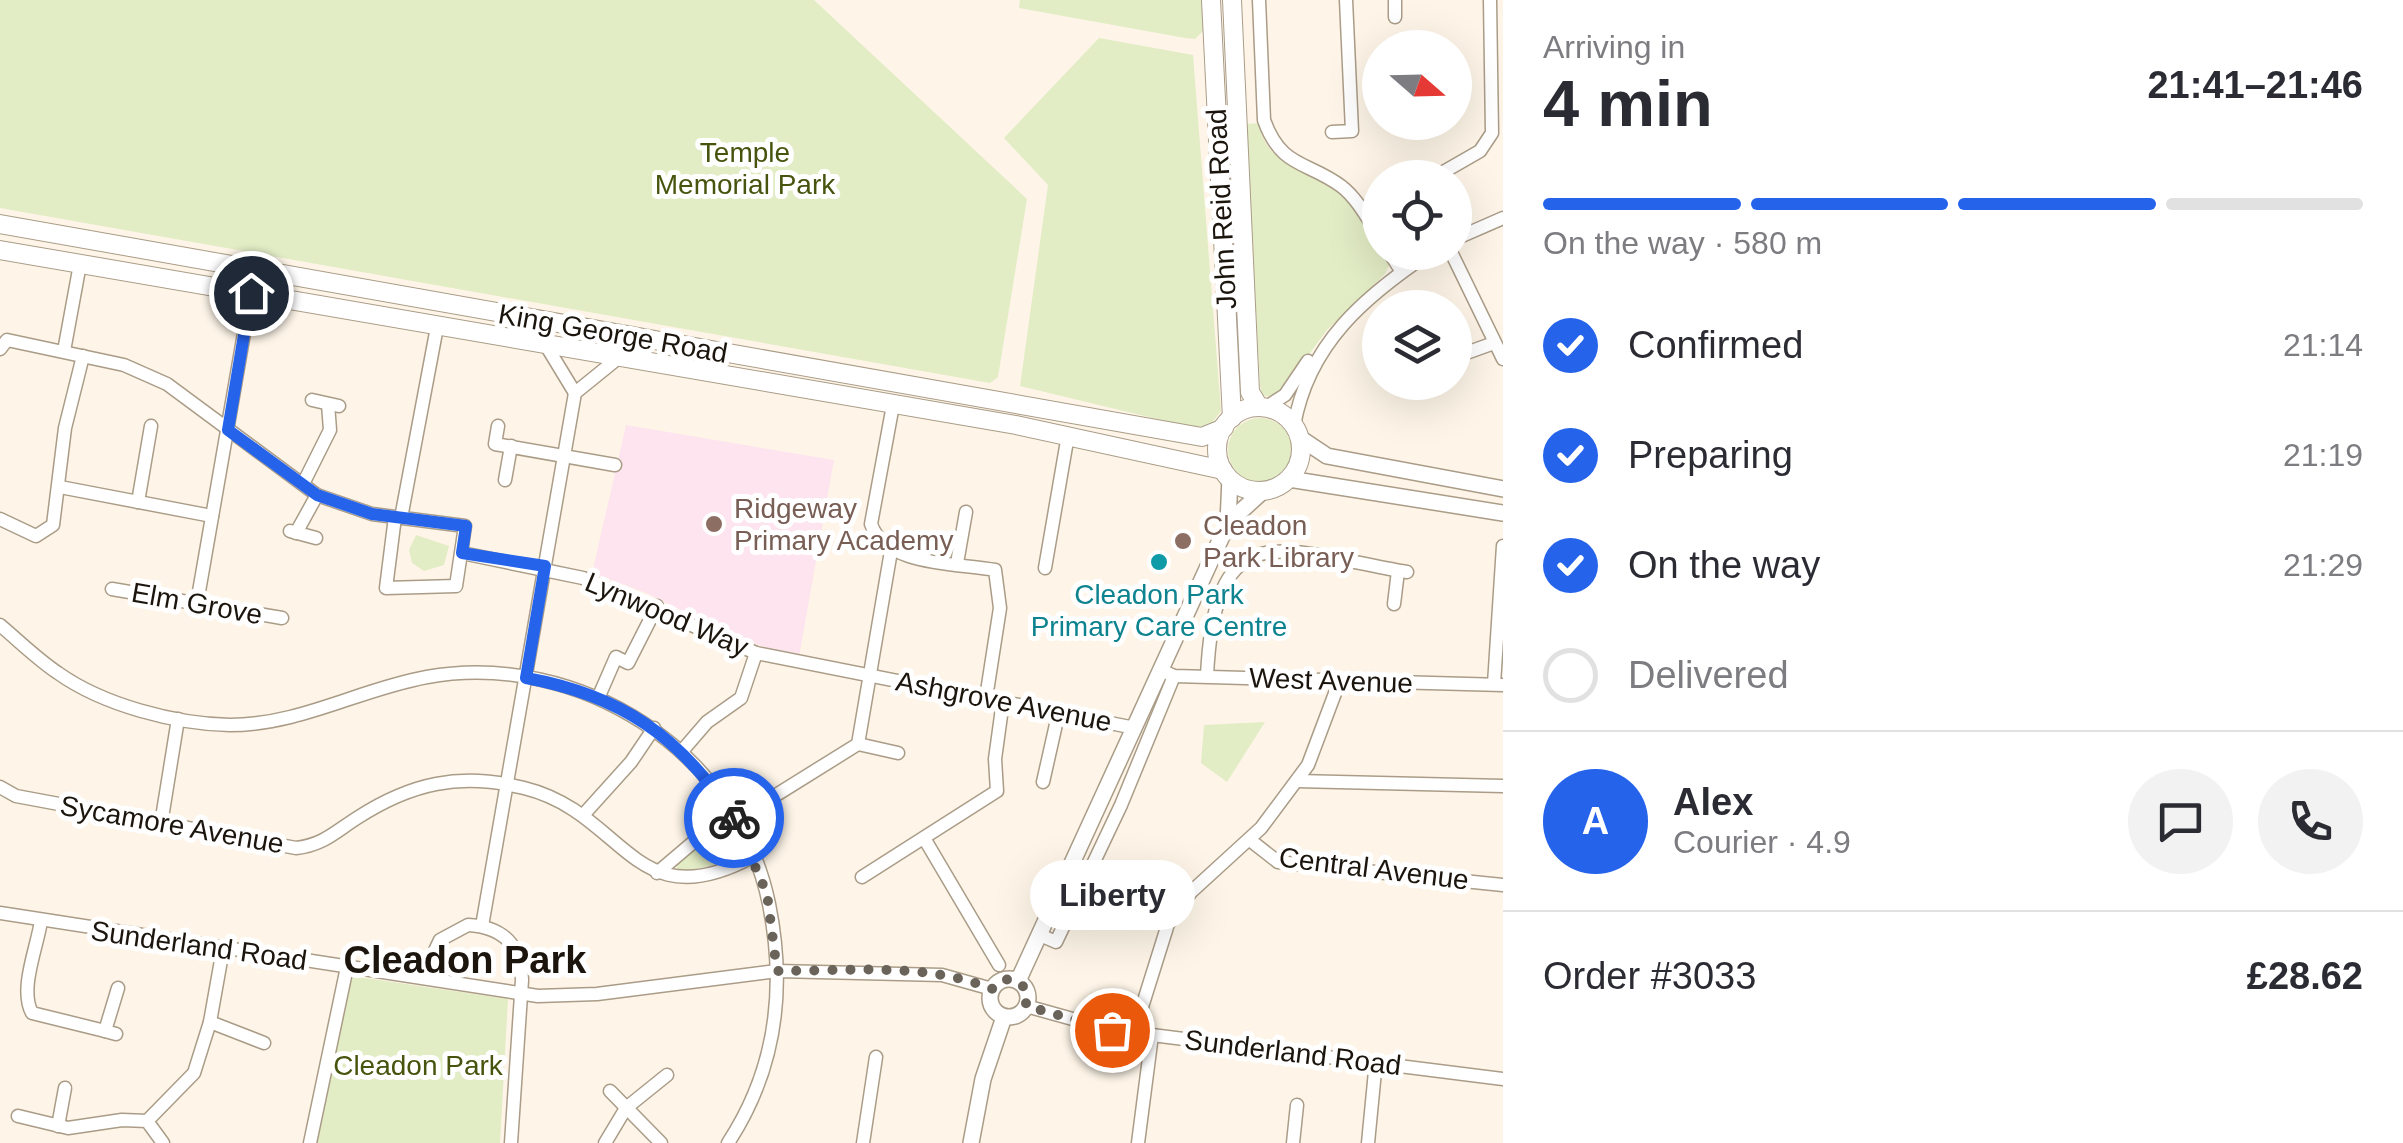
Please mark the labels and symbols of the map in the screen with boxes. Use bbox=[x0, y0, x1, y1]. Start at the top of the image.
north arrow bbox=[1362, 30, 1472, 140]
street label: John Reid Road bbox=[1201, 108, 1242, 310]
park label: Temple Memorial Park bbox=[655, 137, 836, 200]
pin bbox=[209, 251, 294, 336]
street label: King George Road bbox=[496, 298, 730, 369]
place label: Ridgeway Primary Academy bbox=[734, 493, 953, 556]
place label: Cleadon Park Library bbox=[1203, 510, 1354, 573]
marker: Ridgeway Primary Academy bbox=[703, 513, 725, 535]
marker: Cleadon Park Library bbox=[1172, 530, 1194, 552]
marker: Cleadon Park Primary Care Centre bbox=[1148, 551, 1170, 573]
street label: Lynwood Way bbox=[581, 566, 753, 663]
street label: Elm Grove bbox=[129, 577, 265, 630]
place label: Cleadon Park Primary Care Centre bbox=[1031, 579, 1287, 642]
street label: West Avenue bbox=[1249, 662, 1413, 699]
street label: Ashgrove Avenue bbox=[893, 665, 1114, 738]
courier bbox=[684, 768, 784, 868]
street label: Sycamore Avenue bbox=[58, 790, 286, 859]
street label: Central Avenue bbox=[1277, 841, 1471, 896]
callout: Liberty bbox=[1030, 860, 1194, 930]
street label: Sunderland Road bbox=[89, 915, 309, 976]
district label: Cleadon Park bbox=[344, 939, 587, 981]
pin bbox=[1070, 988, 1155, 1073]
street label: Sunderland Road bbox=[1183, 1024, 1403, 1081]
park label: Cleadon Park bbox=[333, 1050, 504, 1081]

